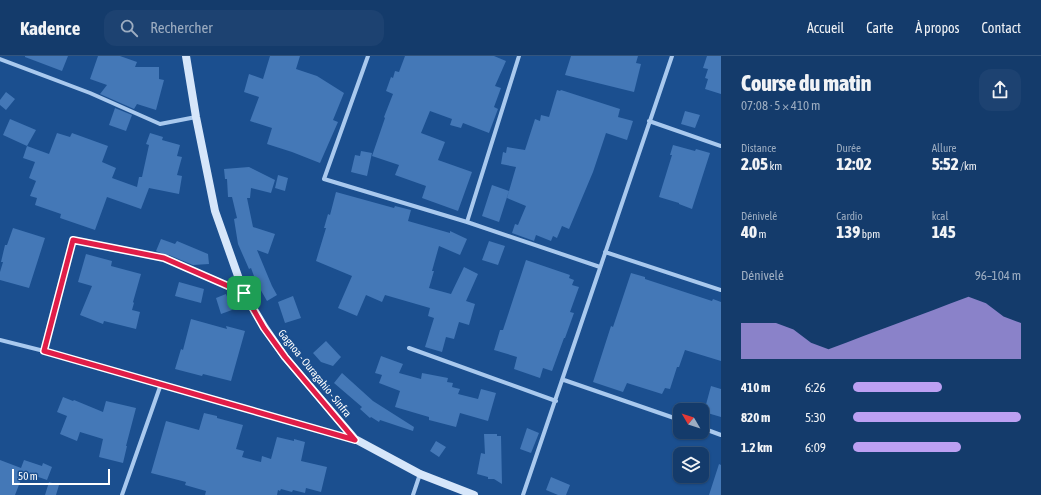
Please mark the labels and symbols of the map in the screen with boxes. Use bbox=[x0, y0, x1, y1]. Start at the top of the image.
pin bbox=[227, 276, 261, 310]
street label: Gagnoa - Ouragahio - Sinfra bbox=[276, 327, 354, 419]
north arrow bbox=[673, 403, 709, 439]
scale bar bbox=[12, 467, 110, 486]

